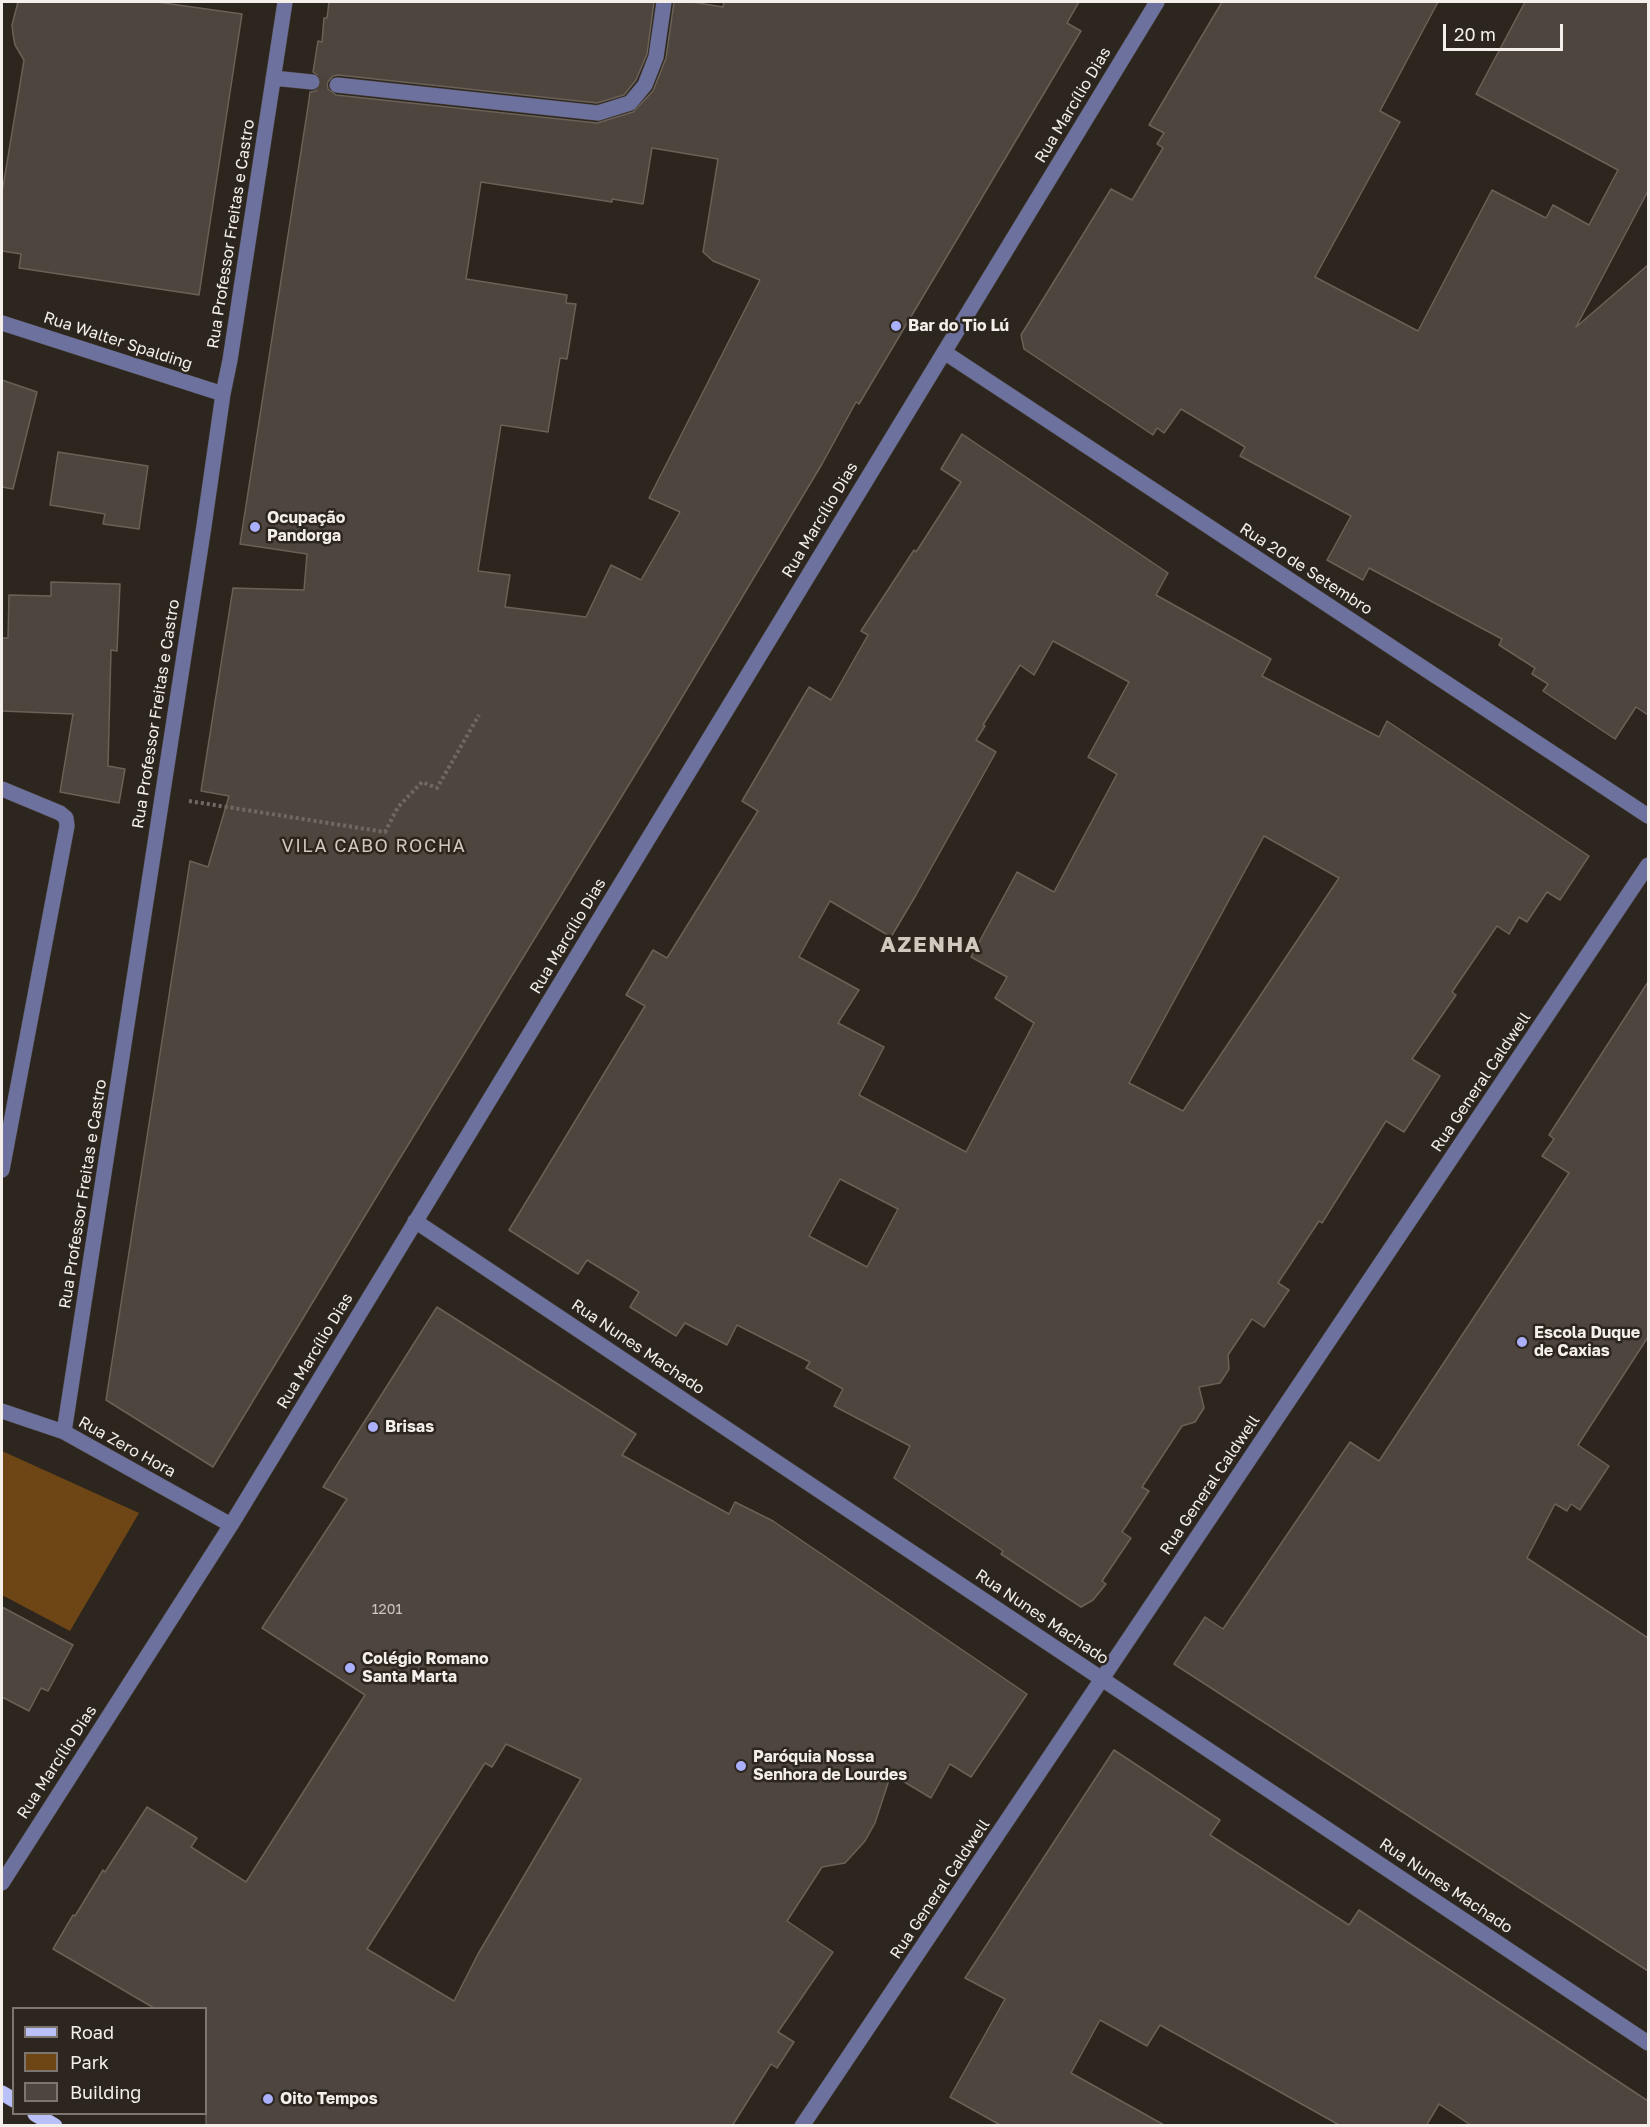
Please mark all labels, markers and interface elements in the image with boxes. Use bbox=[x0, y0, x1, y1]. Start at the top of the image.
scale bar bbox=[1446, 12, 1566, 50]
text: 20 m bbox=[1454, 23, 1496, 45]
street label: Rua Marcílio Dias bbox=[1031, 44, 1115, 166]
street label: Rua Professor Freitas e Castro bbox=[203, 118, 259, 350]
street label: Rua Walter Spalding bbox=[41, 308, 195, 374]
place label: Bar do Tio Lú bbox=[908, 316, 1009, 336]
marker: Bar do Tio Lú bbox=[889, 319, 903, 333]
street label: Rua Marcílio Dias bbox=[778, 459, 862, 581]
place label: Ocupação Pandorga bbox=[267, 508, 345, 546]
street label: Rua 20 de Setembro bbox=[1236, 519, 1376, 619]
marker: Ocupação Pandorga bbox=[248, 520, 262, 534]
street label: Rua Professor Freitas e Castro bbox=[128, 598, 184, 830]
district label: VILA CABO ROCHA bbox=[282, 835, 466, 857]
street label: Rua Marcílio Dias bbox=[526, 875, 610, 997]
district label: AZENHA bbox=[880, 932, 982, 958]
street label: Rua General Caldwell bbox=[1427, 1009, 1535, 1155]
street label: Rua Professor Freitas e Castro bbox=[55, 1078, 111, 1310]
street label: Rua Marcílio Dias bbox=[273, 1290, 357, 1412]
street label: Rua Nunes Machado bbox=[568, 1295, 708, 1399]
place label: Escola Duque de Caxias bbox=[1534, 1323, 1640, 1361]
marker: Escola Duque de Caxias bbox=[1515, 1335, 1529, 1349]
street label: Rua Zero Hora bbox=[75, 1412, 179, 1482]
street label: Rua General Caldwell bbox=[1156, 1412, 1264, 1558]
place label: Brisas bbox=[385, 1417, 434, 1437]
marker: Brisas bbox=[366, 1420, 380, 1434]
street label: Rua Nunes Machado bbox=[972, 1565, 1112, 1669]
house number: 1201 bbox=[372, 1602, 402, 1618]
place label: Colégio Romano Santa Marta bbox=[362, 1649, 489, 1687]
marker: Colégio Romano Santa Marta bbox=[343, 1661, 357, 1675]
street label: Rua Marcílio Dias bbox=[13, 1702, 101, 1822]
place label: Paróquia Nossa Senhora de Lourdes bbox=[753, 1747, 907, 1785]
marker: Paróquia Nossa Senhora de Lourdes bbox=[734, 1759, 748, 1773]
street label: Rua General Caldwell bbox=[886, 1816, 994, 1962]
street label: Rua Nunes Machado bbox=[1376, 1834, 1516, 1938]
legend bbox=[12, 2007, 207, 2115]
text: Road bbox=[70, 2021, 114, 2043]
text: Park bbox=[70, 2051, 109, 2073]
text: Building bbox=[70, 2081, 141, 2103]
place label: Oito Tempos bbox=[280, 2089, 378, 2109]
marker: Oito Tempos bbox=[261, 2092, 275, 2106]

